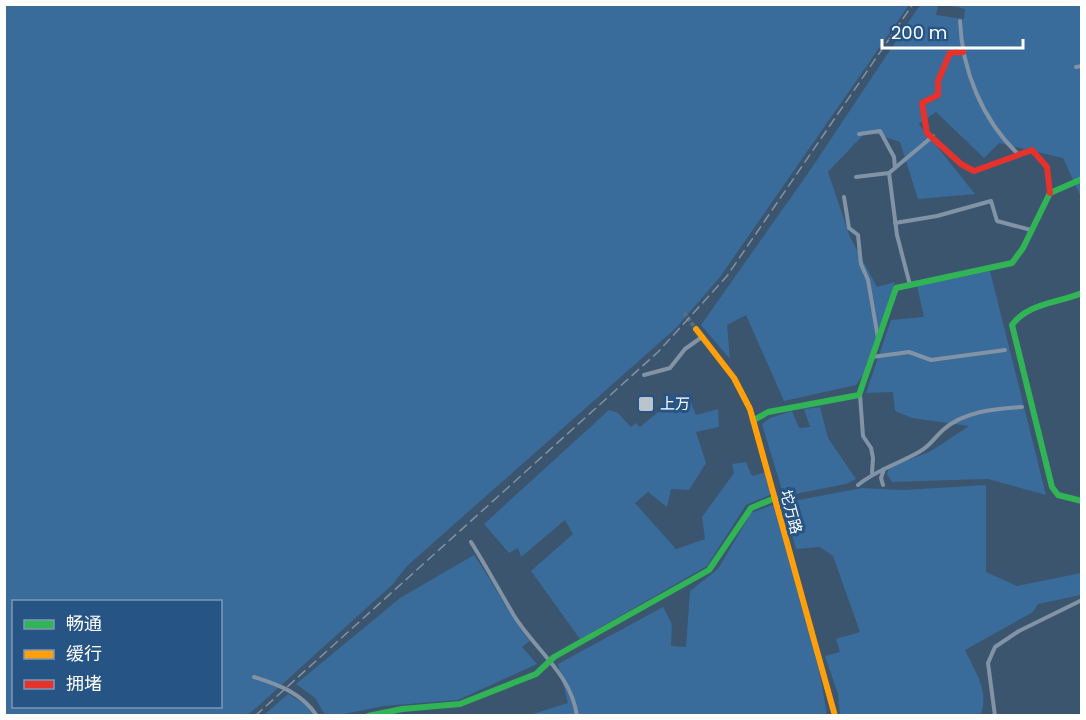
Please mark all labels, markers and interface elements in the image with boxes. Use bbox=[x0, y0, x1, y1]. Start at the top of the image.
scale bar bbox=[882, 12, 1023, 50]
text: 200 m bbox=[891, 20, 947, 45]
place label: 上万 bbox=[660, 393, 690, 414]
marker: 上万 bbox=[637, 395, 655, 413]
street label: 坨万路 bbox=[776, 487, 807, 536]
legend bbox=[12, 600, 222, 708]
text: 畅通 bbox=[66, 611, 102, 636]
text: 缓行 bbox=[66, 641, 102, 666]
text: 拥堵 bbox=[66, 671, 102, 696]

